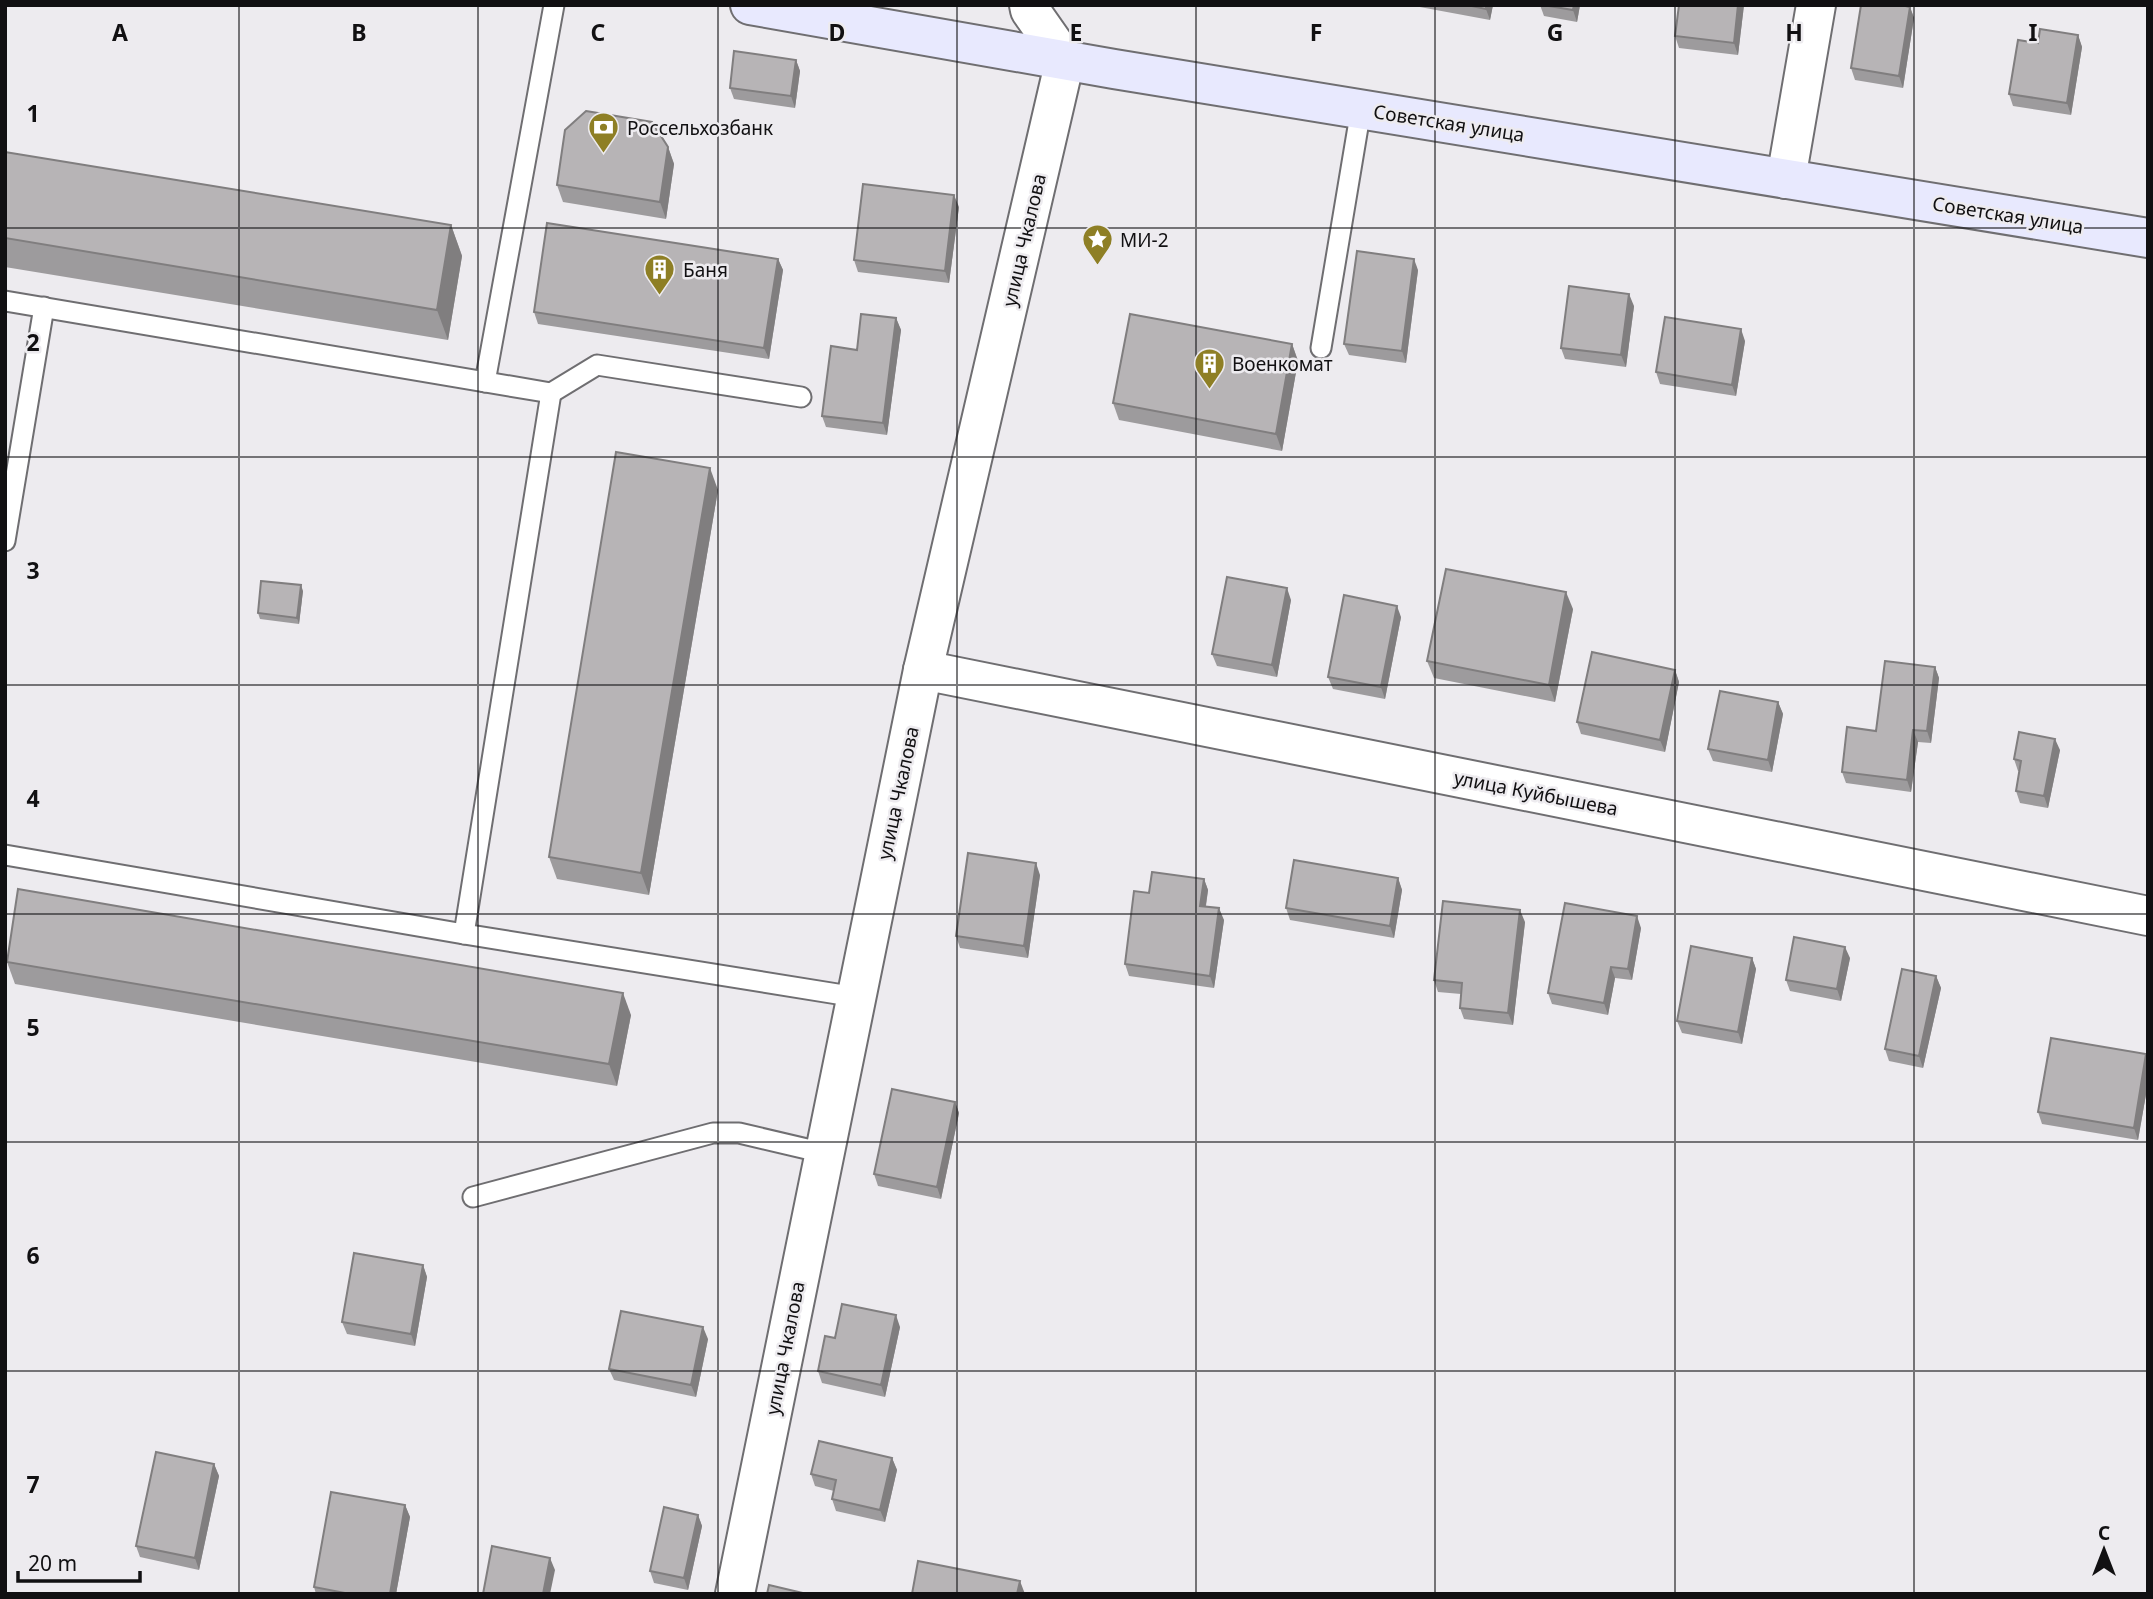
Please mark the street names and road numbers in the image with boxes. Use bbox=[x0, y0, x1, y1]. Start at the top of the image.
street label: Советская улица bbox=[1372, 98, 1526, 148]
street label: улица Чкалова bbox=[996, 171, 1052, 309]
street label: Советская улица bbox=[1931, 190, 2085, 240]
street label: улица Чкалова bbox=[871, 724, 925, 862]
street label: улица Куйбышева bbox=[1452, 764, 1620, 822]
street label: улица Чкалова bbox=[759, 1279, 811, 1417]

